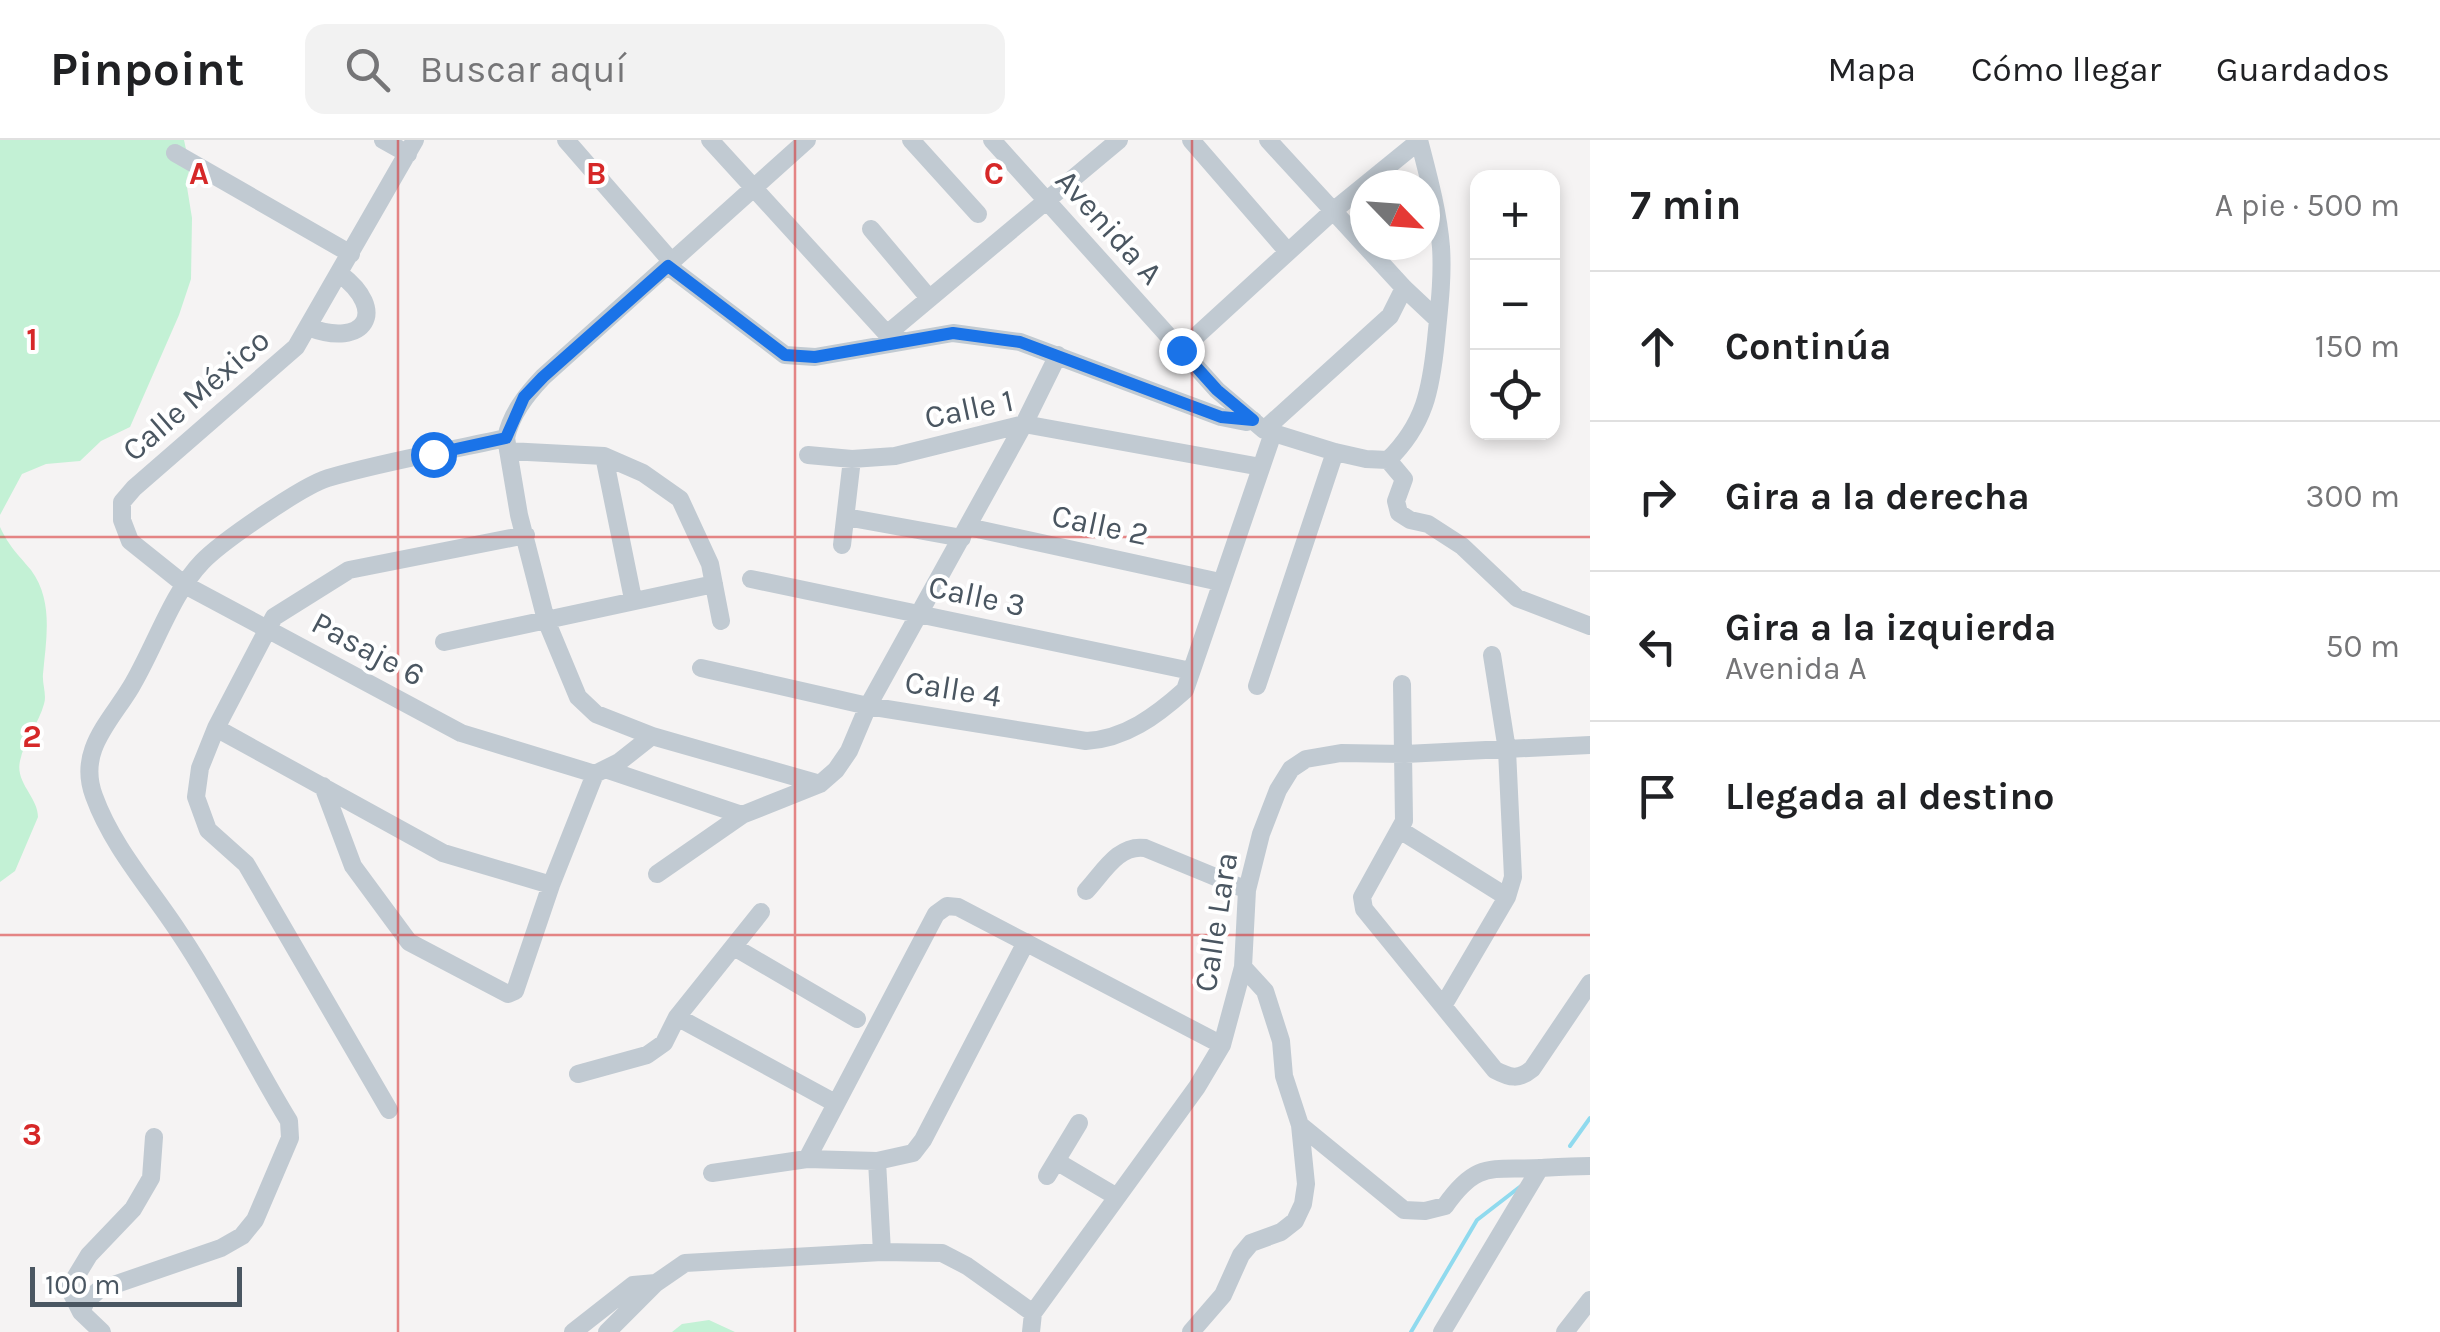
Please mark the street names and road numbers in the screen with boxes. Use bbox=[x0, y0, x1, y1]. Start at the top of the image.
street label: Avenida A bbox=[1048, 162, 1170, 292]
street label: Calle México bbox=[115, 321, 277, 469]
street label: Calle 1 bbox=[921, 382, 1017, 436]
street label: Calle 2 bbox=[1048, 497, 1152, 553]
street label: Calle 3 bbox=[925, 568, 1029, 624]
street label: Pasaje 6 bbox=[305, 604, 431, 694]
street label: Calle 4 bbox=[902, 663, 1004, 715]
street label: Calle Lara bbox=[1187, 849, 1245, 995]

